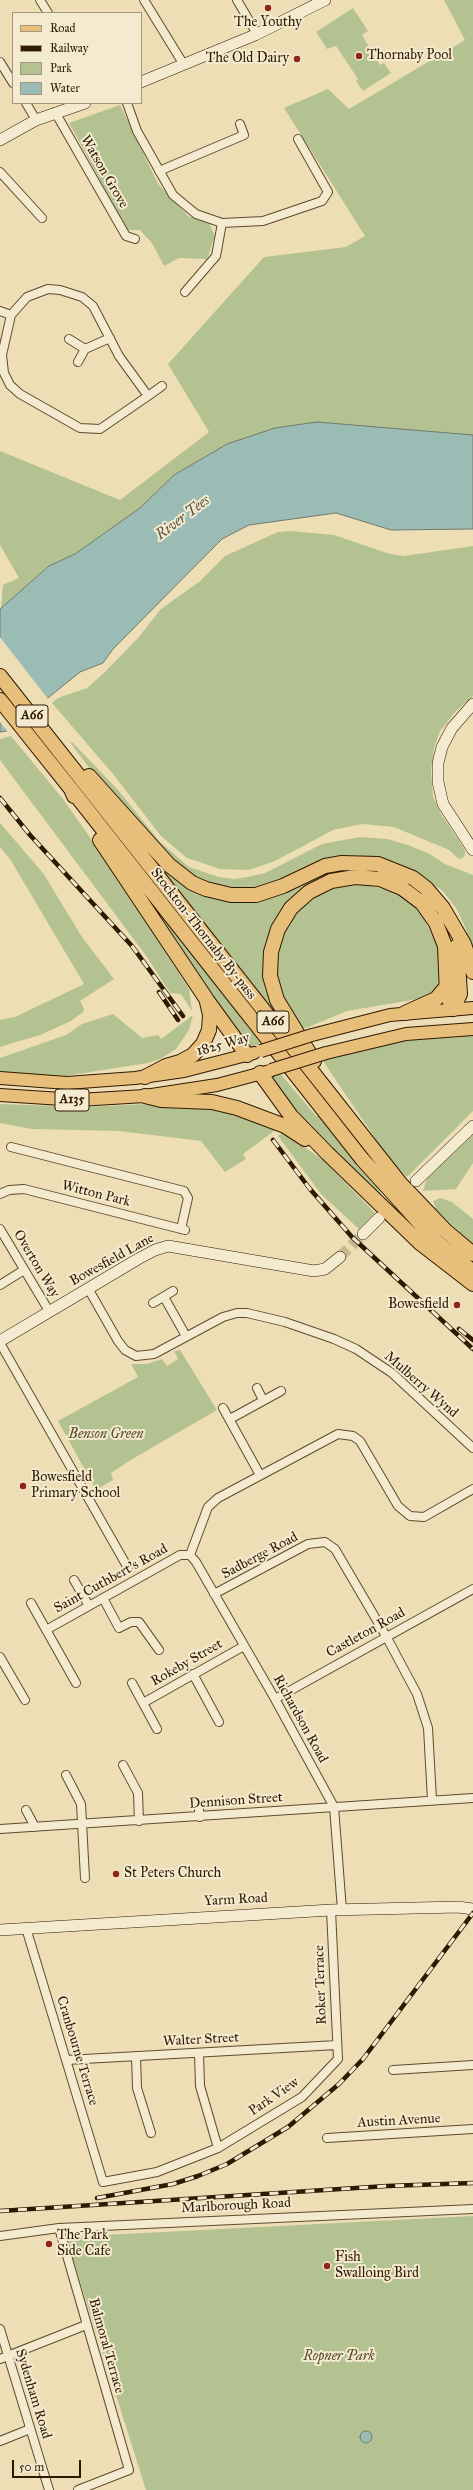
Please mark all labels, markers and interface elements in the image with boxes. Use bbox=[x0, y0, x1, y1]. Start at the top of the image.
marker: The Youthy bbox=[263, 3, 273, 13]
legend bbox=[12, 12, 142, 104]
place label: The Youthy bbox=[234, 15, 302, 31]
text: Road bbox=[50, 21, 76, 35]
text: Railway bbox=[50, 41, 88, 55]
place label: Thornaby Pool bbox=[367, 48, 452, 64]
place label: The Old Dairy bbox=[206, 51, 289, 67]
marker: Thornaby Pool bbox=[354, 51, 364, 61]
marker: The Old Dairy bbox=[292, 54, 302, 64]
text: Park bbox=[50, 61, 72, 75]
text: Water bbox=[50, 81, 80, 95]
street label: Watson Grove bbox=[76, 133, 132, 211]
water label: River Tees bbox=[152, 492, 214, 544]
road number: A66 bbox=[16, 705, 48, 727]
street label: Stockton-Thornaby By-pass bbox=[147, 865, 259, 1003]
road number: A66 bbox=[257, 1011, 289, 1033]
street label: 1825 Way bbox=[195, 1030, 251, 1060]
road number: A135 bbox=[55, 1089, 89, 1111]
street label: Witton Park bbox=[60, 1177, 132, 1211]
street label: Overton Way bbox=[9, 1227, 63, 1301]
street label: Bowesfield Lane bbox=[67, 1230, 157, 1290]
place label: Bowesfield bbox=[388, 1297, 449, 1313]
marker: Bowesfield bbox=[452, 1300, 462, 1310]
street label: Mulberry Wynd bbox=[381, 1348, 461, 1422]
park label: Benson Green bbox=[69, 1427, 143, 1443]
place label: Bowesfield Primary School bbox=[31, 1470, 120, 1502]
marker: Bowesfield Primary School bbox=[18, 1481, 28, 1491]
street label: Sadberge Road bbox=[219, 1529, 301, 1583]
street label: Saint Cuthbert's Road bbox=[51, 1541, 171, 1617]
street label: Castleton Road bbox=[324, 1604, 408, 1662]
street label: Rokeby Street bbox=[148, 1636, 226, 1690]
street label: Richardson Road bbox=[269, 1672, 331, 1766]
street label: Dennison Street bbox=[189, 1789, 283, 1813]
place label: St Peters Church bbox=[124, 1866, 221, 1882]
marker: St Peters Church bbox=[111, 1869, 121, 1879]
street label: Yarm Road bbox=[204, 1890, 268, 1910]
street label: Roker Terrace bbox=[311, 1945, 331, 2025]
street label: Cranbourne Terrace bbox=[52, 1994, 102, 2108]
street label: Walter Street bbox=[163, 2030, 239, 2050]
street label: Park View bbox=[246, 2074, 302, 2120]
street label: Austin Avenue bbox=[357, 2110, 441, 2132]
street label: Marlborough Road bbox=[181, 2195, 291, 2217]
place label: The Park Side Cafe bbox=[57, 2228, 111, 2260]
marker: The Park Side Cafe bbox=[44, 2239, 54, 2249]
place label: Fish Swalloing Bird bbox=[335, 2250, 419, 2282]
marker: Fish Swalloing Bird bbox=[322, 2261, 332, 2271]
street label: Balmoral Terrace bbox=[84, 2296, 128, 2396]
street label: Sydenham Road bbox=[11, 2347, 55, 2441]
park label: Ropner Park bbox=[303, 2349, 375, 2365]
scale bar bbox=[14, 2452, 83, 2478]
text: 50 m bbox=[19, 2460, 44, 2474]

